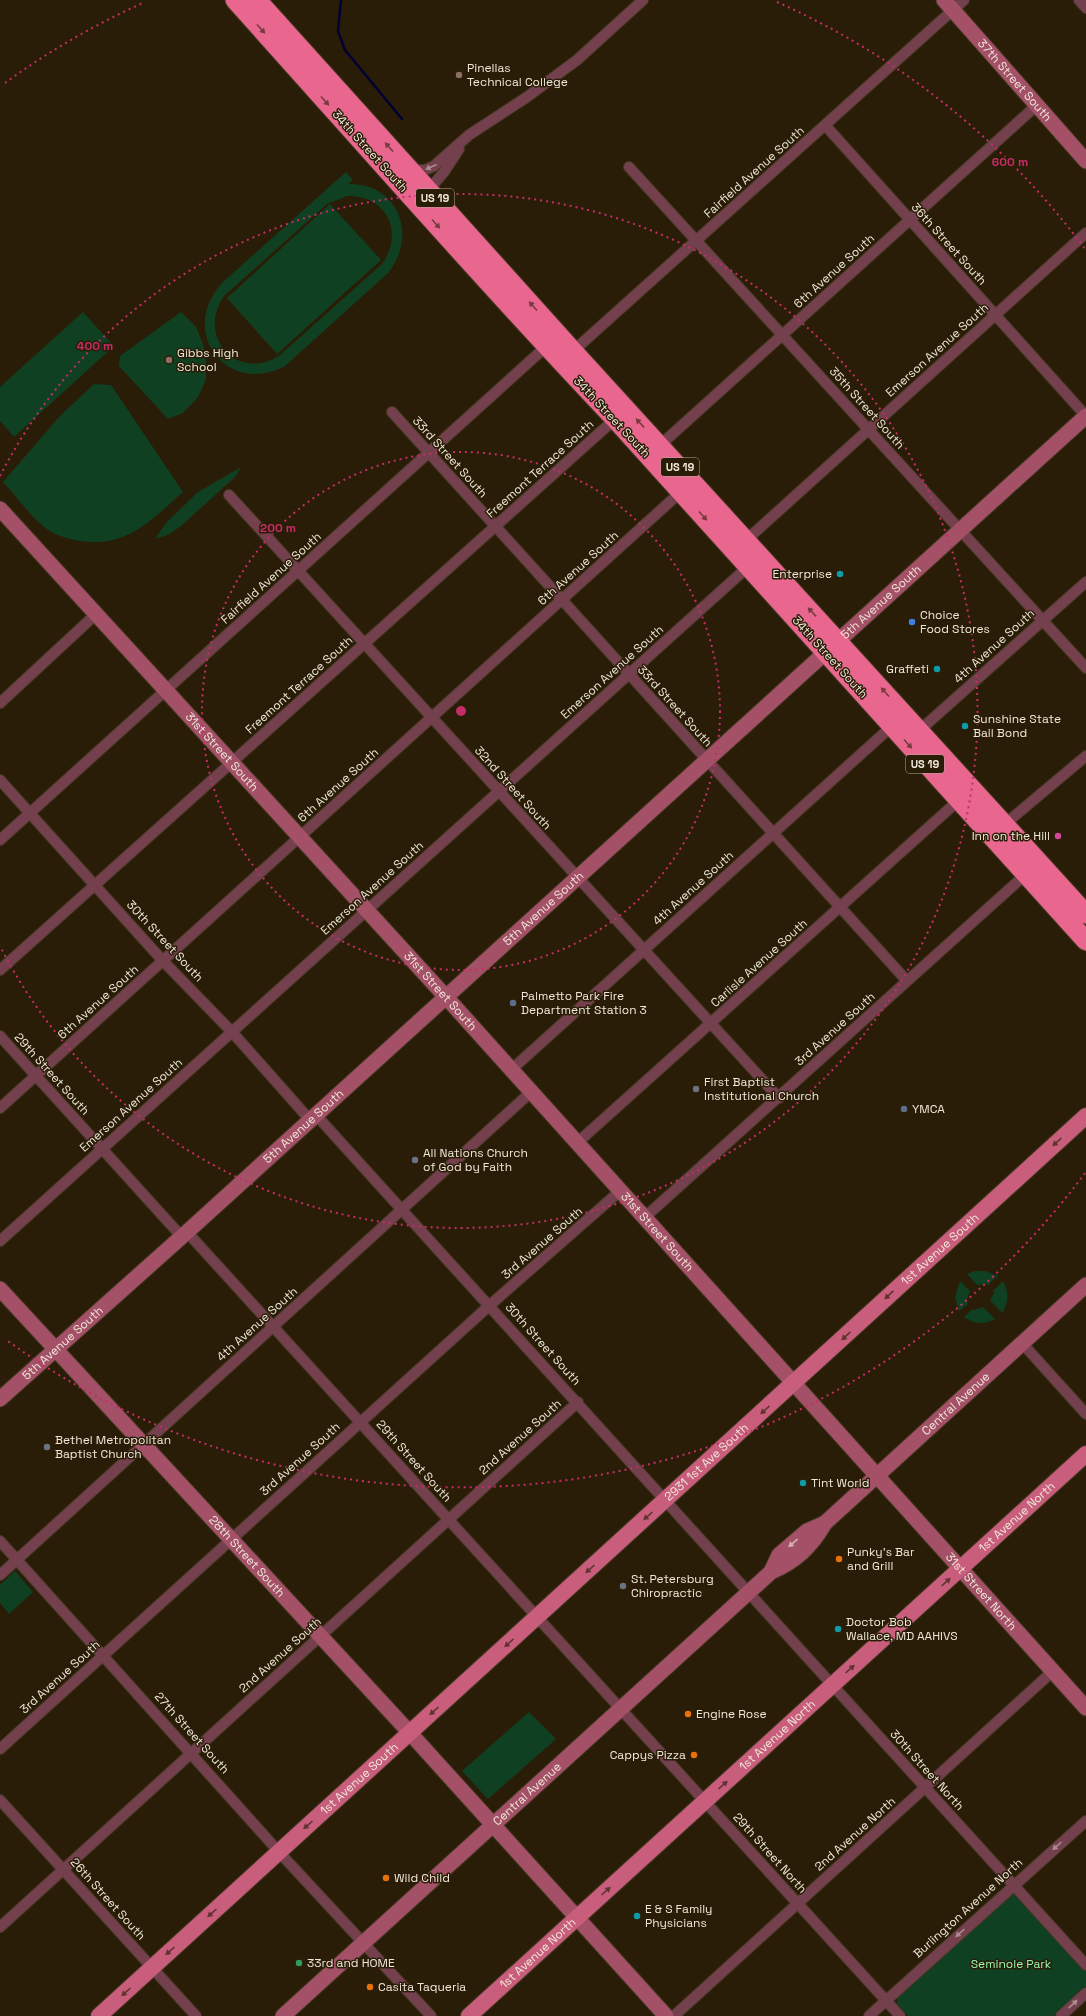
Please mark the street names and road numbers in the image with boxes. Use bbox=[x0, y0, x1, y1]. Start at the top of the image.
street label: 37th Street South bbox=[974, 36, 1055, 125]
street label: 34th Street South bbox=[329, 106, 411, 196]
street label: Fairfield Avenue South bbox=[700, 123, 808, 221]
road number: US 19 bbox=[416, 189, 454, 207]
street label: 36th Street South bbox=[908, 200, 990, 288]
street label: 6th Avenue South bbox=[790, 230, 878, 312]
street label: Emerson Avenue South bbox=[882, 300, 992, 400]
street label: 35th Street South bbox=[826, 364, 908, 452]
street label: 34th Street South bbox=[570, 373, 654, 461]
street label: 33rd Street South bbox=[409, 413, 491, 501]
street label: Freemont Terrace South bbox=[483, 417, 597, 521]
road number: US 19 bbox=[661, 458, 699, 476]
street label: 6th Avenue South bbox=[534, 527, 622, 609]
street label: Fairfield Avenue South bbox=[217, 529, 325, 627]
street label: 5th Avenue South bbox=[837, 561, 925, 643]
street label: 4th Avenue South bbox=[950, 605, 1038, 687]
street label: 34th Street South bbox=[789, 612, 871, 702]
street label: Emerson Avenue South bbox=[557, 622, 667, 722]
street label: Freemont Terrace South bbox=[242, 633, 356, 737]
street label: 33rd Street South bbox=[634, 662, 716, 750]
street label: 31st Street South bbox=[182, 709, 262, 795]
street label: 32nd Street South bbox=[471, 743, 555, 833]
street label: 6th Avenue South bbox=[294, 744, 382, 826]
road number: US 19 bbox=[906, 755, 944, 773]
street label: Emerson Avenue South bbox=[317, 838, 427, 938]
street label: 4th Avenue South bbox=[649, 847, 737, 929]
street label: 5th Avenue South bbox=[500, 868, 587, 949]
street label: 30th Street South bbox=[123, 897, 207, 985]
street label: Carlisle Avenue South bbox=[707, 915, 811, 1011]
street label: 31st Street South bbox=[400, 948, 481, 1034]
street label: 6th Avenue South bbox=[54, 961, 142, 1043]
street label: 3rd Avenue South bbox=[791, 989, 879, 1069]
street label: 29th Street South bbox=[11, 1030, 93, 1118]
street label: Emerson Avenue South bbox=[76, 1055, 186, 1155]
street label: 5th Avenue South bbox=[260, 1086, 347, 1167]
street label: 31st Street South bbox=[617, 1189, 697, 1275]
street label: 3rd Avenue South bbox=[498, 1203, 586, 1283]
street label: 1st Avenue South bbox=[897, 1210, 982, 1289]
street label: 4th Avenue South bbox=[213, 1283, 301, 1365]
street label: 30th Street South bbox=[502, 1299, 584, 1389]
street label: 5th Avenue South bbox=[19, 1303, 107, 1384]
street label: Central Avenue bbox=[918, 1369, 993, 1439]
street label: 2nd Avenue South bbox=[475, 1396, 565, 1478]
street label: 29th Street South bbox=[373, 1417, 455, 1505]
street label: 3rd Avenue South bbox=[256, 1419, 344, 1499]
street label: 2931 1st Ave South bbox=[661, 1420, 752, 1505]
street label: 1st Avenue North bbox=[975, 1478, 1058, 1556]
street label: 28th Street South bbox=[205, 1512, 289, 1601]
street label: 31st Street North bbox=[942, 1549, 1020, 1634]
street label: 2nd Avenue South bbox=[235, 1614, 325, 1696]
street label: 3rd Avenue South bbox=[16, 1637, 104, 1717]
street label: 27th Street South bbox=[151, 1689, 233, 1777]
street label: 1st Avenue North bbox=[736, 1696, 819, 1774]
street label: 30th Street North bbox=[886, 1726, 968, 1814]
street label: 1st Avenue South bbox=[317, 1739, 402, 1819]
street label: Central Avenue bbox=[489, 1759, 565, 1829]
street label: 2nd Avenue North bbox=[811, 1793, 899, 1875]
street label: 29th Street North bbox=[730, 1809, 810, 1897]
street label: 26th Street South bbox=[67, 1855, 149, 1943]
street label: Burlington Avenue North bbox=[910, 1855, 1026, 1961]
street label: 1st Avenue North bbox=[496, 1914, 579, 1992]

